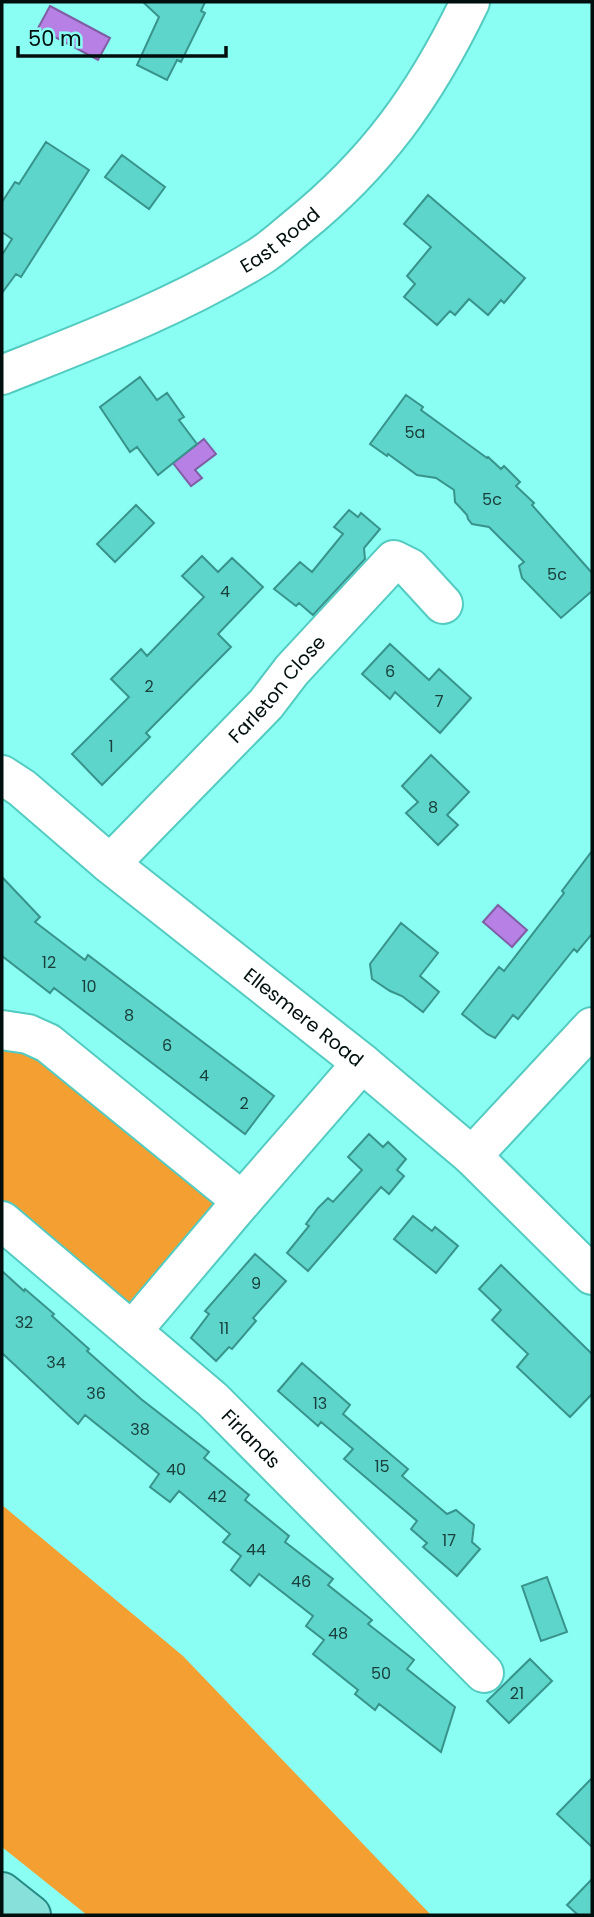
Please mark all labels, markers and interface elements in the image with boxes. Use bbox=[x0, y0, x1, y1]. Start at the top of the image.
scale bar bbox=[18, 14, 226, 58]
text: 50 m bbox=[28, 24, 82, 53]
street label: East Road bbox=[235, 201, 326, 279]
house number: 5a bbox=[405, 421, 425, 444]
house number: 5c bbox=[482, 488, 502, 511]
house number: 5c bbox=[547, 563, 567, 586]
house number: 4 bbox=[220, 580, 230, 603]
street label: Farleton Close bbox=[222, 629, 332, 749]
house number: 6 bbox=[385, 660, 395, 683]
house number: 2 bbox=[144, 675, 154, 698]
house number: 7 bbox=[435, 690, 444, 713]
house number: 1 bbox=[108, 735, 114, 758]
house number: 8 bbox=[428, 796, 438, 819]
house number: 12 bbox=[42, 951, 56, 974]
street label: Ellesmere Road bbox=[238, 962, 369, 1073]
house number: 10 bbox=[81, 975, 97, 998]
house number: 8 bbox=[124, 1004, 134, 1027]
house number: 6 bbox=[162, 1034, 172, 1057]
house number: 4 bbox=[199, 1064, 209, 1087]
house number: 2 bbox=[239, 1092, 249, 1115]
house number: 9 bbox=[251, 1272, 261, 1295]
house number: 32 bbox=[15, 1311, 33, 1334]
house number: 11 bbox=[219, 1317, 229, 1340]
house number: 34 bbox=[46, 1351, 66, 1374]
house number: 36 bbox=[86, 1382, 106, 1405]
house number: 13 bbox=[313, 1392, 327, 1415]
street label: Firlands bbox=[215, 1403, 286, 1475]
house number: 38 bbox=[130, 1418, 150, 1441]
house number: 15 bbox=[374, 1455, 390, 1478]
house number: 40 bbox=[166, 1458, 186, 1481]
house number: 42 bbox=[207, 1485, 227, 1508]
house number: 17 bbox=[442, 1529, 456, 1552]
house number: 44 bbox=[246, 1538, 266, 1561]
house number: 46 bbox=[291, 1570, 311, 1593]
house number: 48 bbox=[328, 1622, 348, 1645]
house number: 50 bbox=[371, 1662, 391, 1685]
house number: 21 bbox=[510, 1682, 524, 1705]

